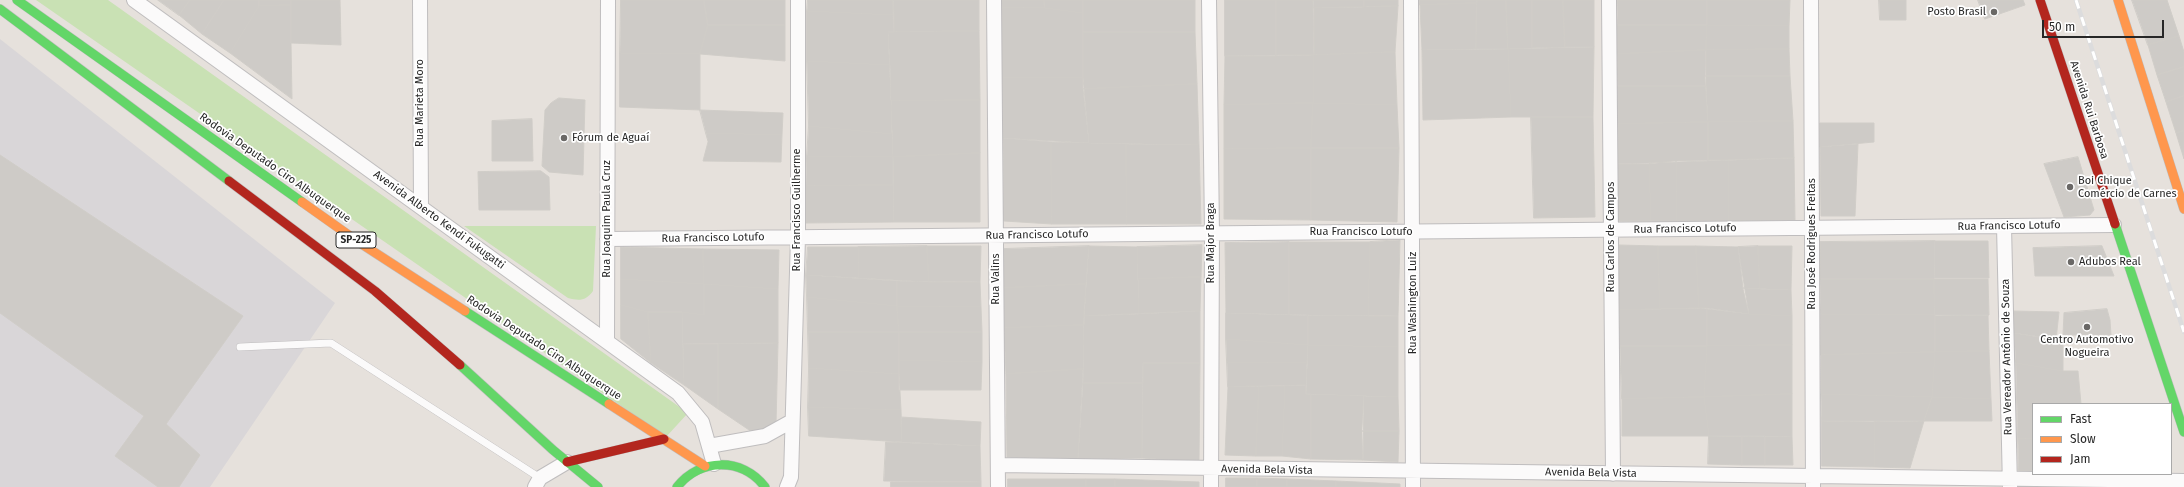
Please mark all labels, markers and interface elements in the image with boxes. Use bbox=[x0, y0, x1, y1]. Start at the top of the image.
place label: Posto Brasil bbox=[1927, 5, 1986, 19]
marker: Posto Brasil bbox=[1989, 7, 1999, 17]
scale bar bbox=[2044, 12, 2166, 38]
text: 50 m bbox=[2049, 20, 2075, 34]
street label: Rua Marieta Moro bbox=[413, 59, 427, 147]
street label: Avenida Rui Barbosa bbox=[2067, 59, 2111, 161]
street label: Rodovia Deputado Ciro Albuquerque bbox=[197, 110, 353, 226]
place label: Fórum de Aguaí bbox=[572, 131, 649, 145]
marker: Fórum de Aguaí bbox=[559, 133, 569, 143]
street label: Rua Francisco Guilherme bbox=[790, 149, 804, 271]
street label: Rua Joaquim Paula Cruz bbox=[600, 160, 614, 278]
street label: Avenida Alberto Kendi Fukugatti bbox=[371, 168, 507, 272]
place label: Boi Chique Comércio de Carnes bbox=[2078, 174, 2177, 200]
street label: Rua José Rodrigues Freitas bbox=[1805, 178, 1819, 310]
street label: Rua Carlos de Campos bbox=[1604, 182, 1618, 292]
marker: Boi Chique Comércio de Carnes bbox=[2065, 182, 2075, 192]
street label: Rua Major Braga bbox=[1204, 203, 1218, 283]
street label: Rua Francisco Lotufo bbox=[1957, 219, 2061, 233]
street label: Rua Francisco Lotufo bbox=[1633, 222, 1737, 236]
street label: Rua Francisco Lotufo bbox=[1309, 225, 1413, 239]
street label: Rua Francisco Lotufo bbox=[985, 228, 1089, 242]
street label: Rua Francisco Lotufo bbox=[661, 231, 765, 245]
road number: SP-225 bbox=[336, 232, 376, 248]
street label: Rua Washington Luiz bbox=[1406, 252, 1420, 354]
street label: Rua Valins bbox=[989, 253, 1003, 305]
place label: Adubos Real bbox=[2079, 255, 2141, 269]
marker: Adubos Real bbox=[2066, 257, 2076, 267]
street label: Rua Vereador Antônio de Souza bbox=[1999, 279, 2015, 435]
street label: Rodovia Deputado Ciro Albuquerque bbox=[464, 293, 624, 403]
marker: Centro Automotivo Nogueira bbox=[2082, 322, 2092, 332]
place label: Centro Automotivo Nogueira bbox=[2040, 333, 2134, 359]
legend bbox=[2032, 403, 2172, 475]
text: Fast bbox=[2070, 412, 2092, 426]
text: Slow bbox=[2070, 432, 2096, 446]
text: Jam bbox=[2070, 452, 2090, 466]
street label: Avenida Bela Vista bbox=[1221, 463, 1313, 477]
street label: Avenida Bela Vista bbox=[1545, 466, 1637, 480]

